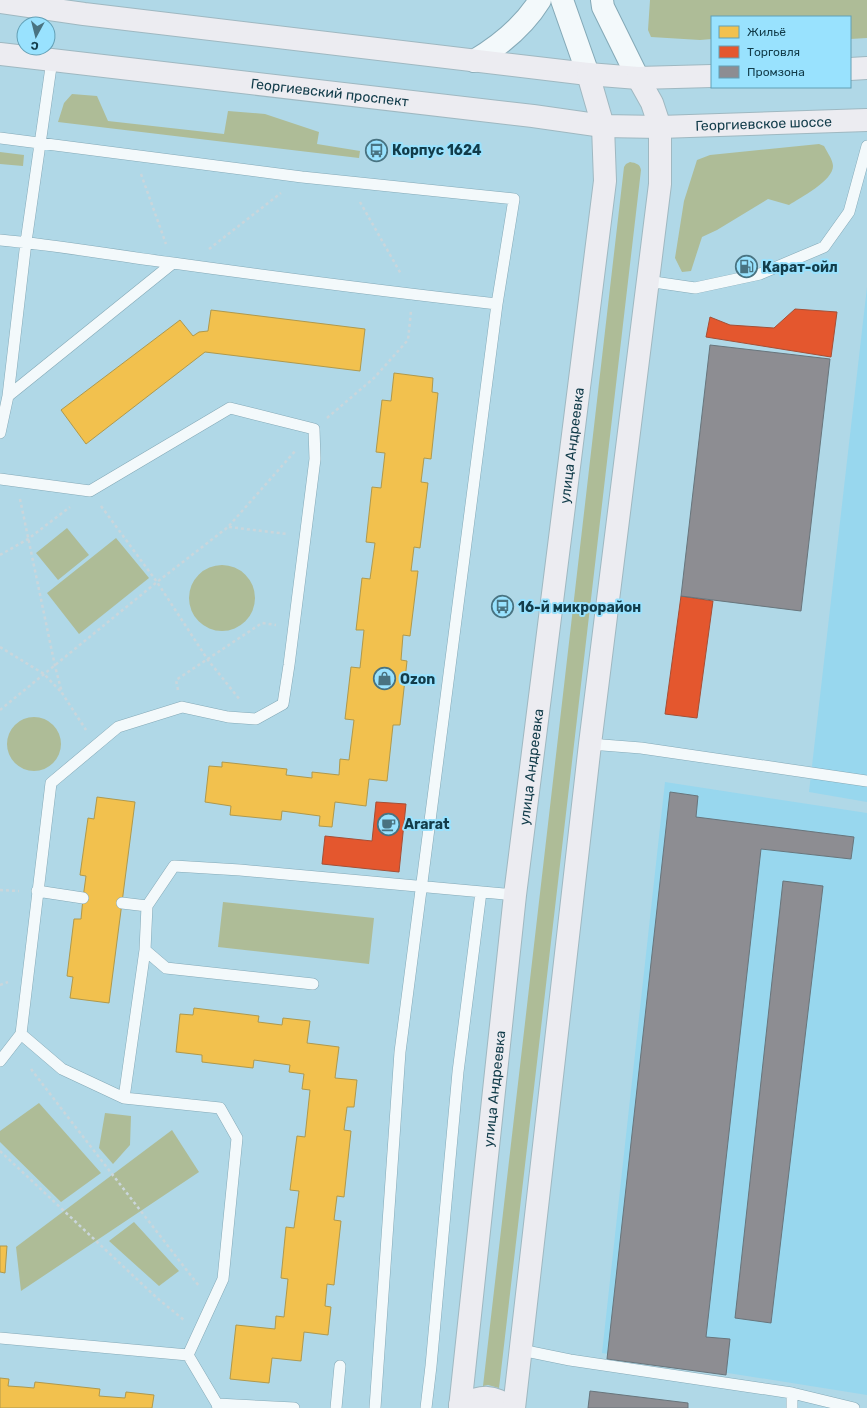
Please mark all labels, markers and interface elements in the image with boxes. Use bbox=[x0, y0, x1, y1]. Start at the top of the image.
north arrow bbox=[16, 16, 56, 56]
legend bbox=[711, 16, 851, 88]
text: Жильё bbox=[747, 25, 786, 39]
text: С bbox=[30, 38, 39, 52]
text: Торговля bbox=[747, 45, 800, 59]
text: Промзона bbox=[747, 65, 805, 79]
street label: Георгиевский проспект bbox=[250, 75, 410, 110]
street label: Георгиевское шоссе bbox=[695, 113, 832, 134]
bus stop icon: Корпус 1624 bbox=[363, 137, 389, 163]
place label: Корпус 1624 bbox=[392, 142, 482, 159]
fuel station icon: Карат-ойл bbox=[733, 254, 759, 280]
place label: Карат-ойл bbox=[762, 259, 838, 276]
street label: улица Андреевка bbox=[556, 386, 587, 505]
bus stop icon: 16-й микрорайон bbox=[490, 594, 516, 620]
place label: 16-й микрорайон bbox=[518, 599, 641, 616]
shop icon: Ozon bbox=[371, 666, 397, 692]
place label: Ozon bbox=[400, 671, 435, 688]
street label: улица Андреевка bbox=[515, 708, 547, 826]
cafe icon: Ararat bbox=[375, 811, 401, 837]
place label: Ararat bbox=[404, 816, 450, 833]
street label: улица Андреевка bbox=[480, 1030, 509, 1148]

